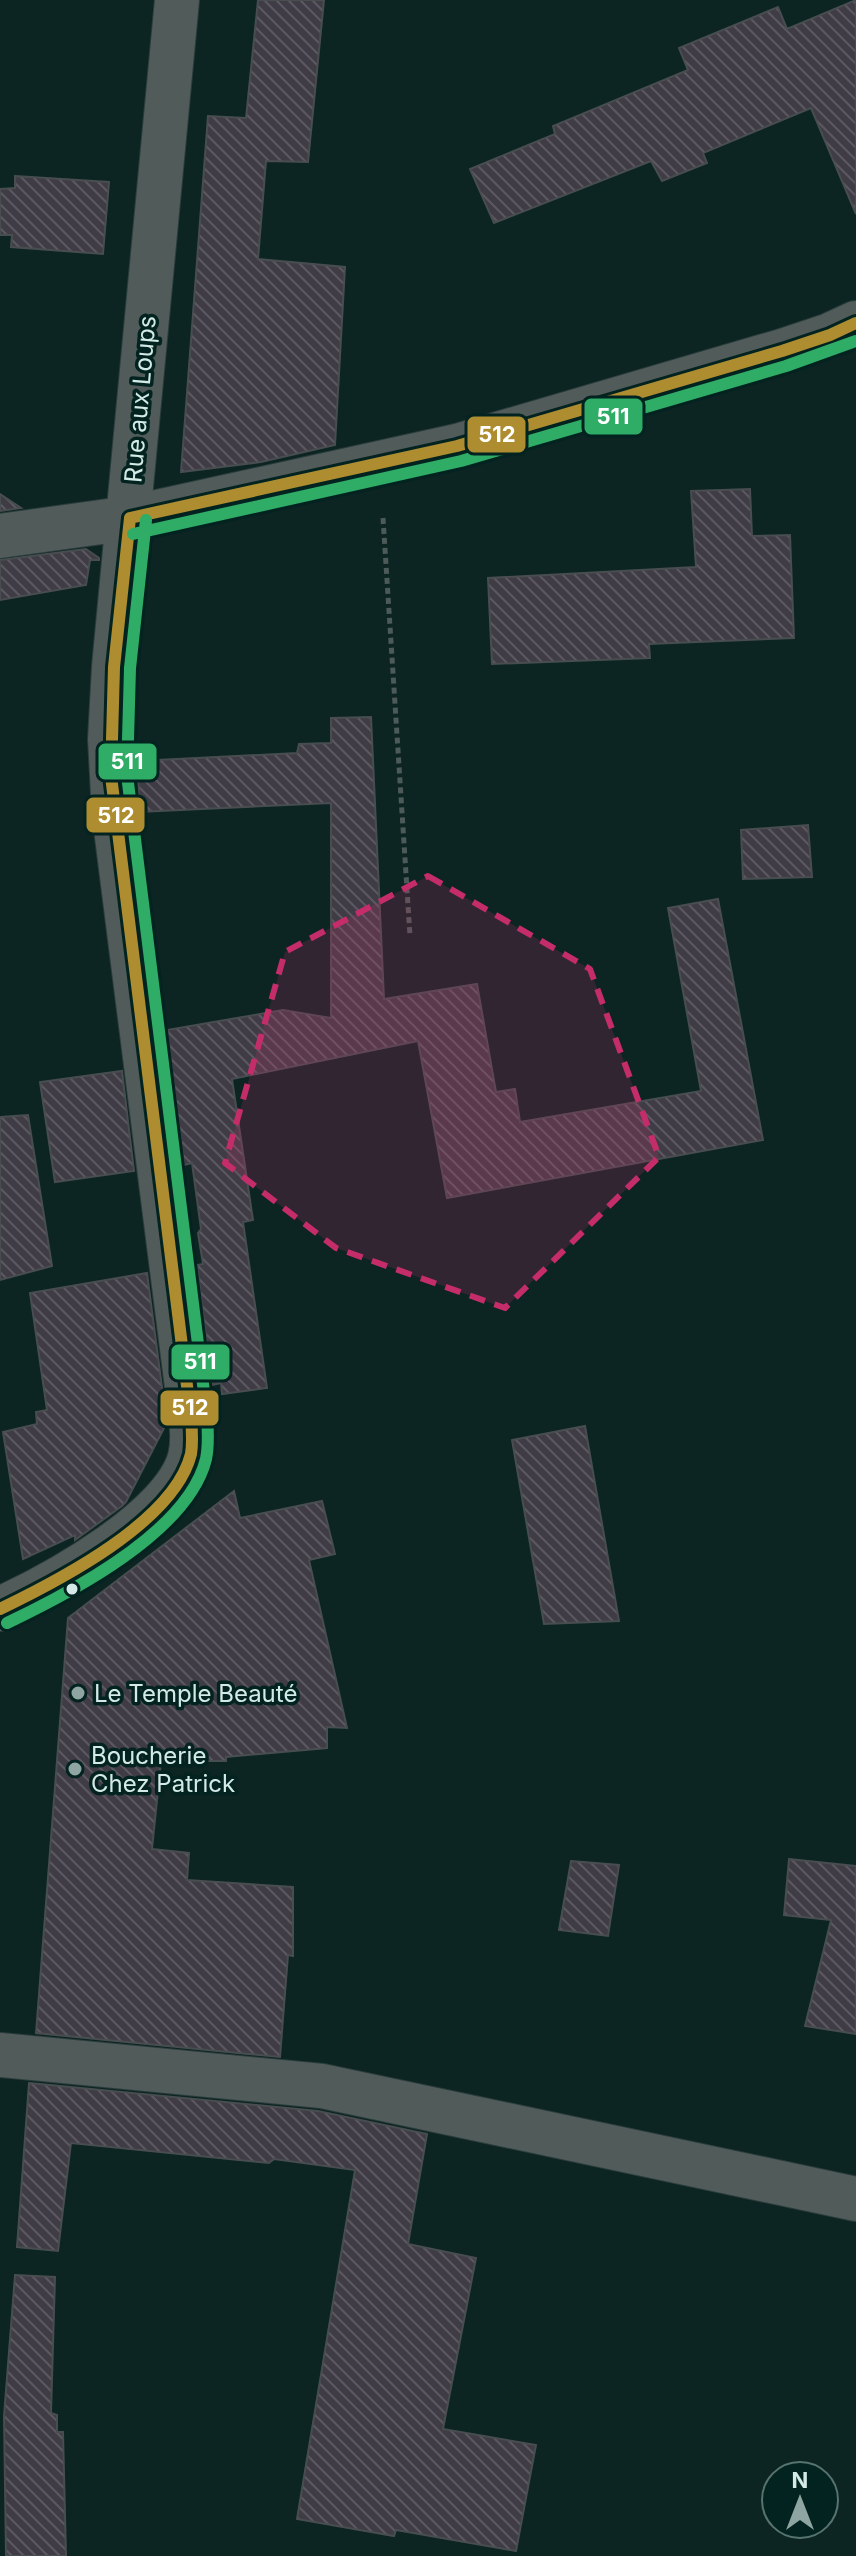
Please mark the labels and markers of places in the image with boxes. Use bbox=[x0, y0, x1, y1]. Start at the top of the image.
unlabelled marker bbox=[64, 1581, 80, 1597]
place label: Le Temple Beauté bbox=[94, 1679, 297, 1708]
marker: Le Temple Beauté bbox=[69, 1684, 87, 1702]
place label: Boucherie Chez Patrick bbox=[91, 1741, 235, 1798]
marker: Boucherie Chez Patrick bbox=[66, 1760, 84, 1778]

